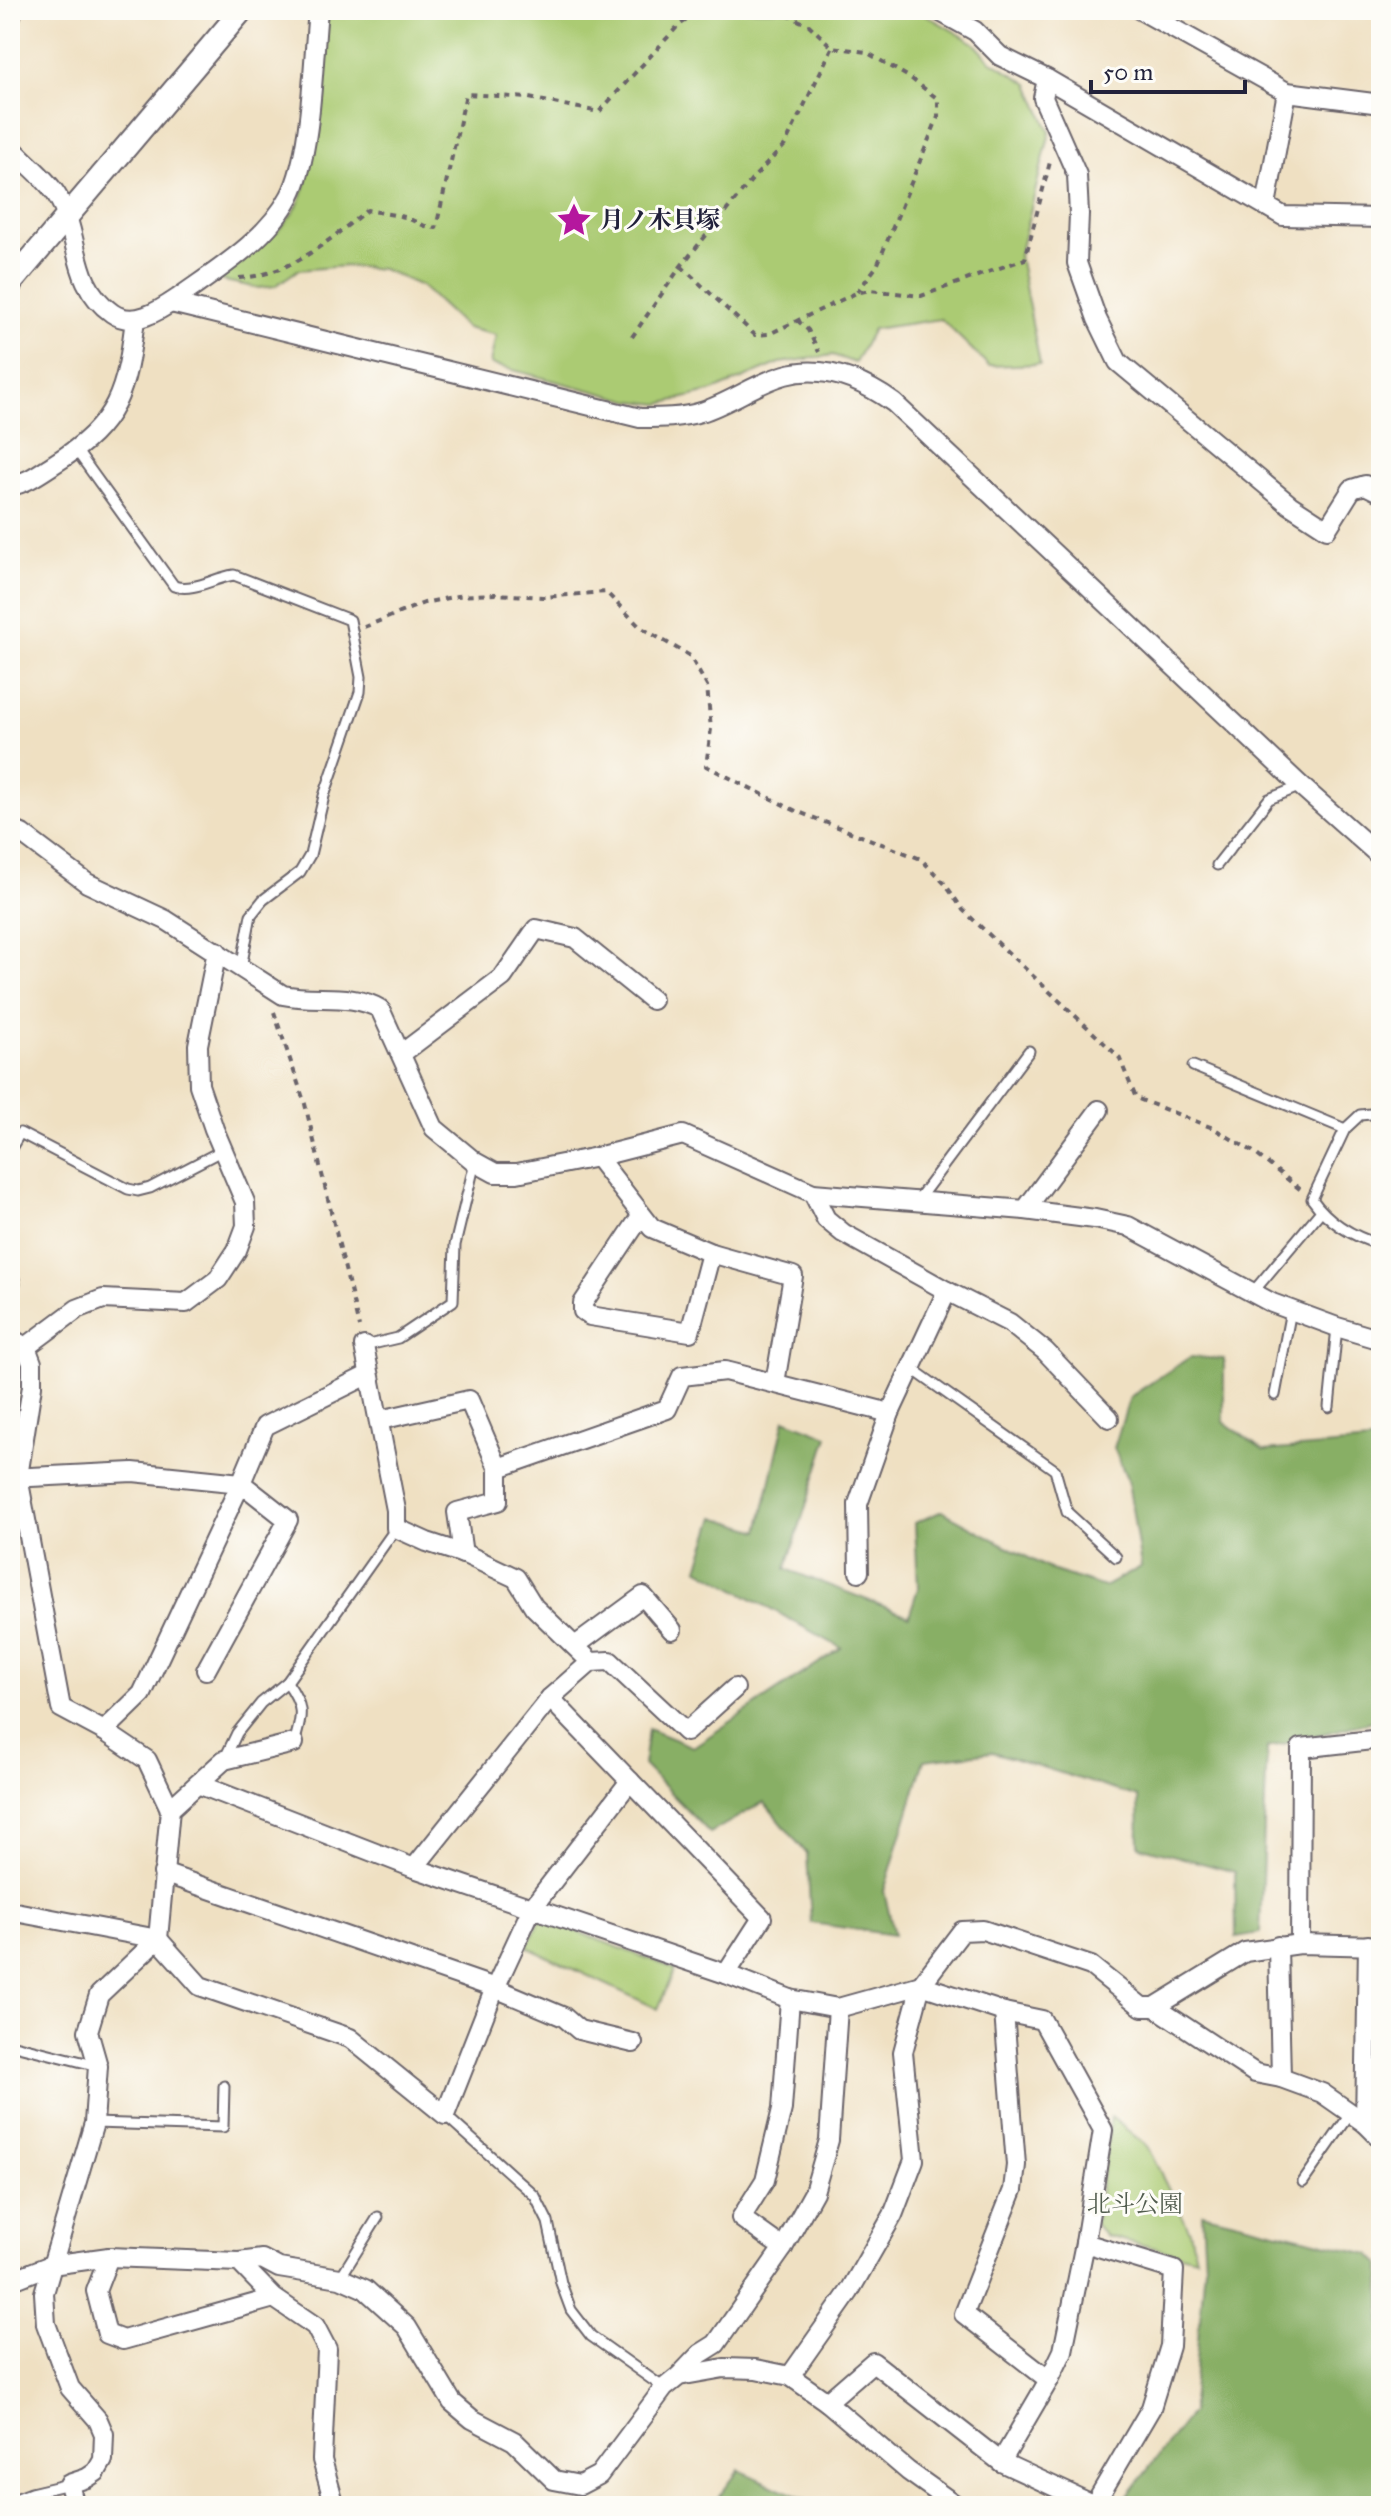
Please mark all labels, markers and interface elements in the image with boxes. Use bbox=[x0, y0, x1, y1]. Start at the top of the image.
scale bar bbox=[1091, 44, 1245, 94]
text: 50 m bbox=[1103, 57, 1153, 87]
place icon: 月ノ木貝塚 bbox=[555, 201, 593, 239]
place label: 月ノ木貝塚 bbox=[600, 205, 720, 235]
park label: 北斗公園 bbox=[1087, 2189, 1183, 2219]

